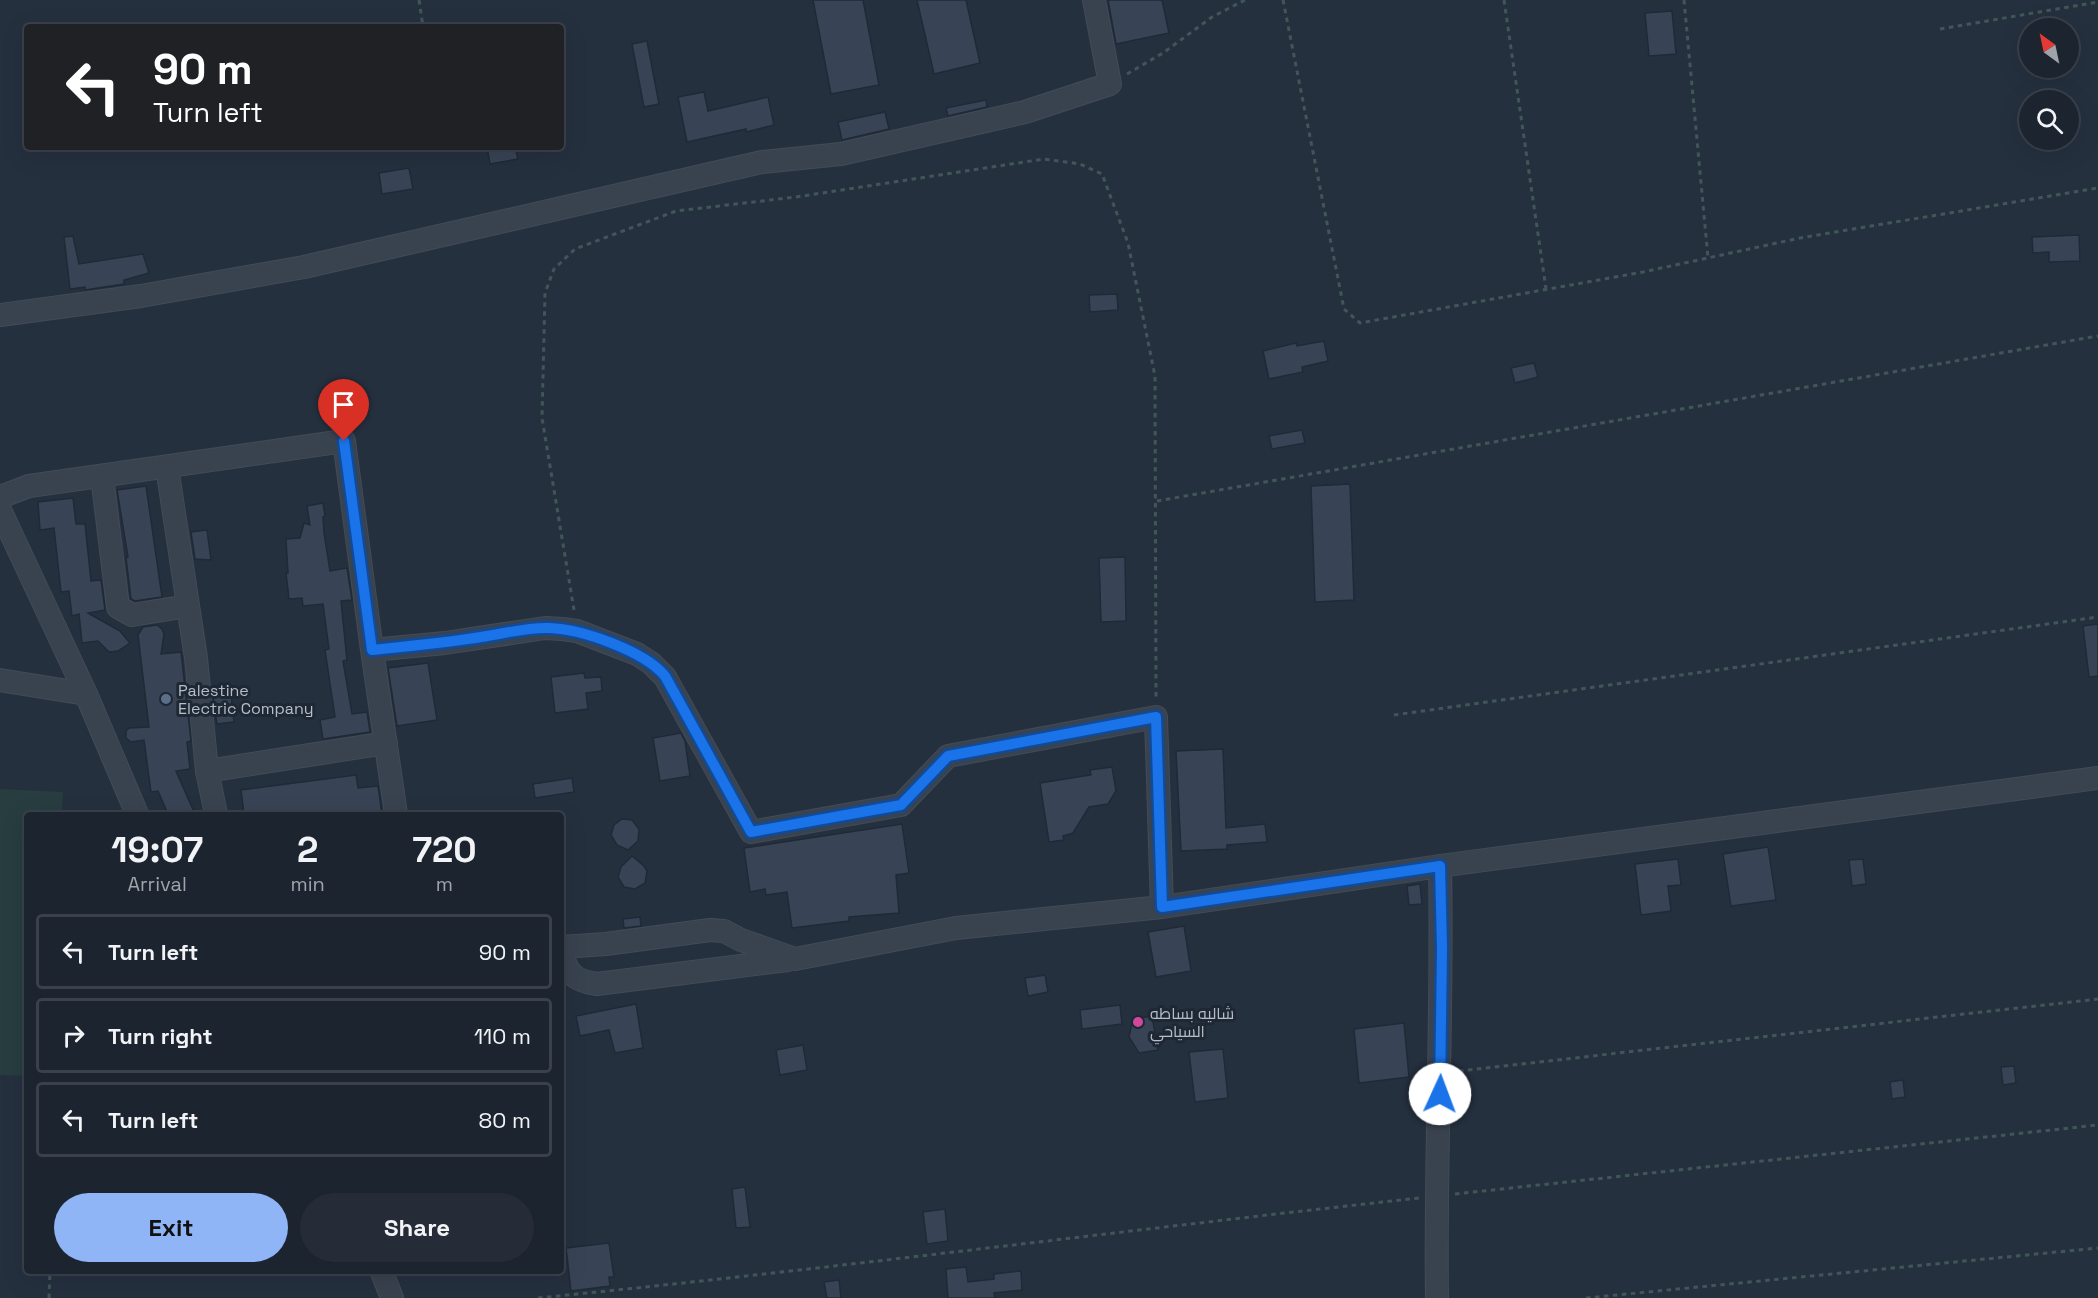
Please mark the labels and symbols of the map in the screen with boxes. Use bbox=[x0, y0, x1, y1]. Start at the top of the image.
north arrow bbox=[2019, 18, 2079, 78]
pin bbox=[318, 379, 369, 441]
place label: Palestine Electric Company bbox=[178, 680, 314, 719]
marker: Palestine Electric Company bbox=[159, 692, 173, 706]
place label: شاليه بساطه السياحي bbox=[1150, 1003, 1234, 1045]
marker: شاليه بساطه السياحي bbox=[1131, 1015, 1145, 1029]
position arrow bbox=[1408, 1062, 1472, 1126]

